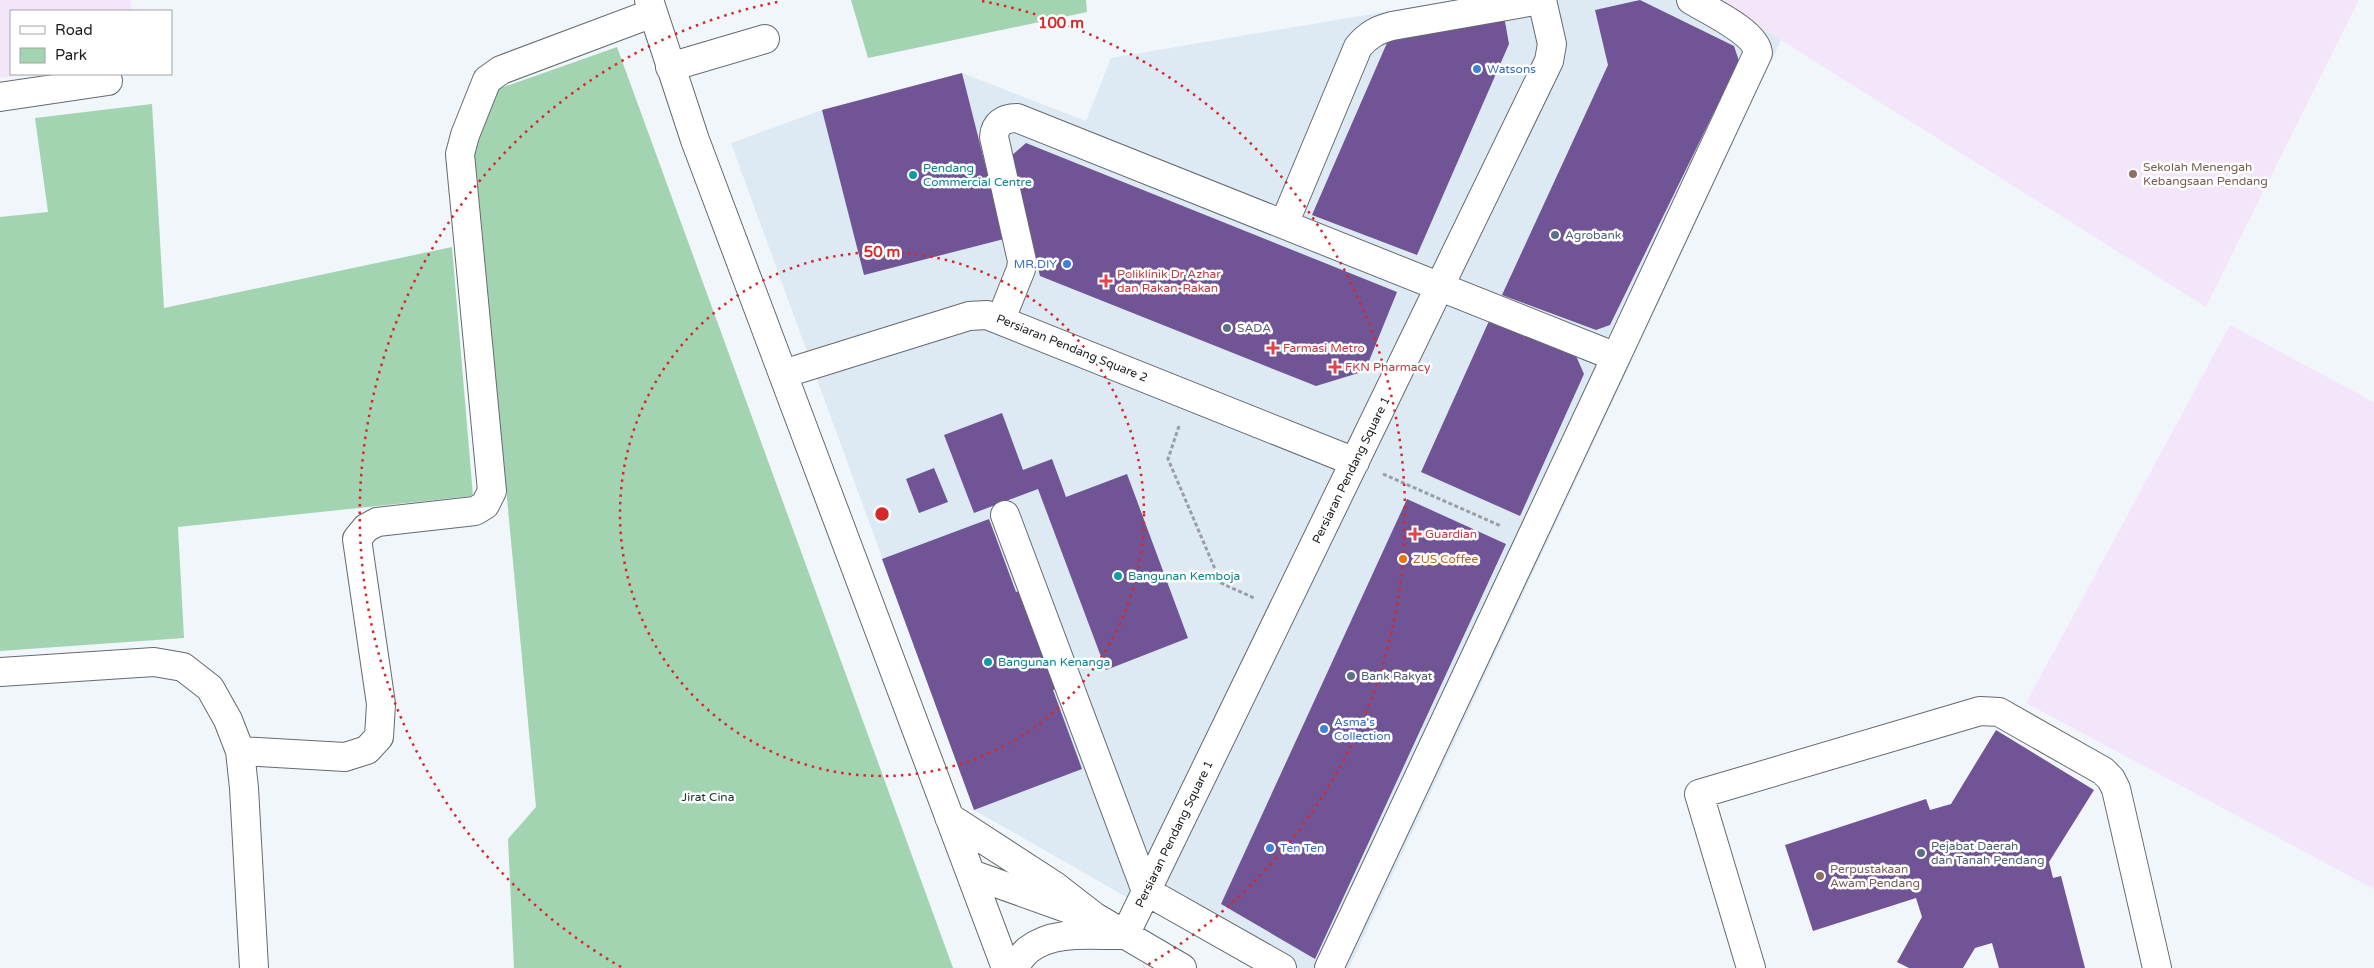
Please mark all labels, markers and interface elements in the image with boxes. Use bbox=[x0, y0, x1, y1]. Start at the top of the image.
legend bbox=[10, 10, 172, 75]
text: 100 m bbox=[1038, 14, 1084, 32]
text: Road bbox=[55, 21, 93, 39]
text: Park bbox=[55, 46, 87, 64]
place label: Watsons bbox=[1487, 62, 1536, 76]
marker: Watsons bbox=[1471, 63, 1483, 75]
place label: Sekolah Menengah Kebangsaan Pendang bbox=[2143, 160, 2268, 188]
place label: Pendang Commercial Centre bbox=[923, 161, 1032, 189]
marker: Sekolah Menengah Kebangsaan Pendang bbox=[2127, 168, 2139, 180]
marker: Pendang Commercial Centre bbox=[907, 169, 919, 181]
place label: Agrobank bbox=[1565, 228, 1622, 242]
marker: Agrobank bbox=[1549, 229, 1561, 241]
text: 50 m bbox=[864, 243, 900, 261]
place label: MR.DIY bbox=[1014, 257, 1057, 271]
marker: MR.DIY bbox=[1061, 258, 1073, 270]
place label: Poliklinik Dr Azhar dan Rakan-Rakan bbox=[1117, 267, 1221, 295]
marker: Poliklinik Dr Azhar dan Rakan-Rakan bbox=[1099, 274, 1113, 288]
street label: Persiaran Pendang Square 2 bbox=[994, 311, 1150, 385]
place label: SADA bbox=[1237, 321, 1271, 335]
marker: SADA bbox=[1221, 322, 1233, 334]
place label: Farmasi Metro bbox=[1283, 341, 1365, 355]
marker: Farmasi Metro bbox=[1267, 342, 1279, 354]
place label: FKN Pharmacy bbox=[1345, 360, 1431, 374]
marker: FKN Pharmacy bbox=[1329, 361, 1341, 373]
street label: Persiaran Pendang Square 1 bbox=[1309, 394, 1393, 546]
centre of rings bbox=[873, 505, 891, 523]
place label: Guardian bbox=[1425, 527, 1477, 541]
marker: Guardian bbox=[1409, 528, 1421, 540]
place label: ZUS Coffee bbox=[1413, 552, 1478, 566]
marker: ZUS Coffee bbox=[1397, 553, 1409, 565]
place label: Bangunan Kemboja bbox=[1128, 569, 1240, 583]
marker: Bangunan Kemboja bbox=[1112, 570, 1124, 582]
place label: Bangunan Kenanga bbox=[998, 655, 1110, 669]
marker: Bangunan Kenanga bbox=[982, 656, 994, 668]
place label: Bank Rakyat bbox=[1361, 669, 1433, 683]
marker: Bank Rakyat bbox=[1345, 670, 1357, 682]
place label: Asma's Collection bbox=[1334, 715, 1391, 743]
marker: Asma's Collection bbox=[1318, 723, 1330, 735]
street label: Persiaran Pendang Square 1 bbox=[1132, 758, 1216, 910]
park label: Jirat Cina bbox=[682, 790, 734, 804]
place label: Pejabat Daerah dan Tanah Pendang bbox=[1931, 839, 2045, 867]
place label: Ten Ten bbox=[1280, 841, 1324, 855]
marker: Ten Ten bbox=[1264, 842, 1276, 854]
marker: Pejabat Daerah dan Tanah Pendang bbox=[1915, 847, 1927, 859]
place label: Perpustakaan Awam Pendang bbox=[1830, 862, 1920, 890]
marker: Perpustakaan Awam Pendang bbox=[1814, 870, 1826, 882]

